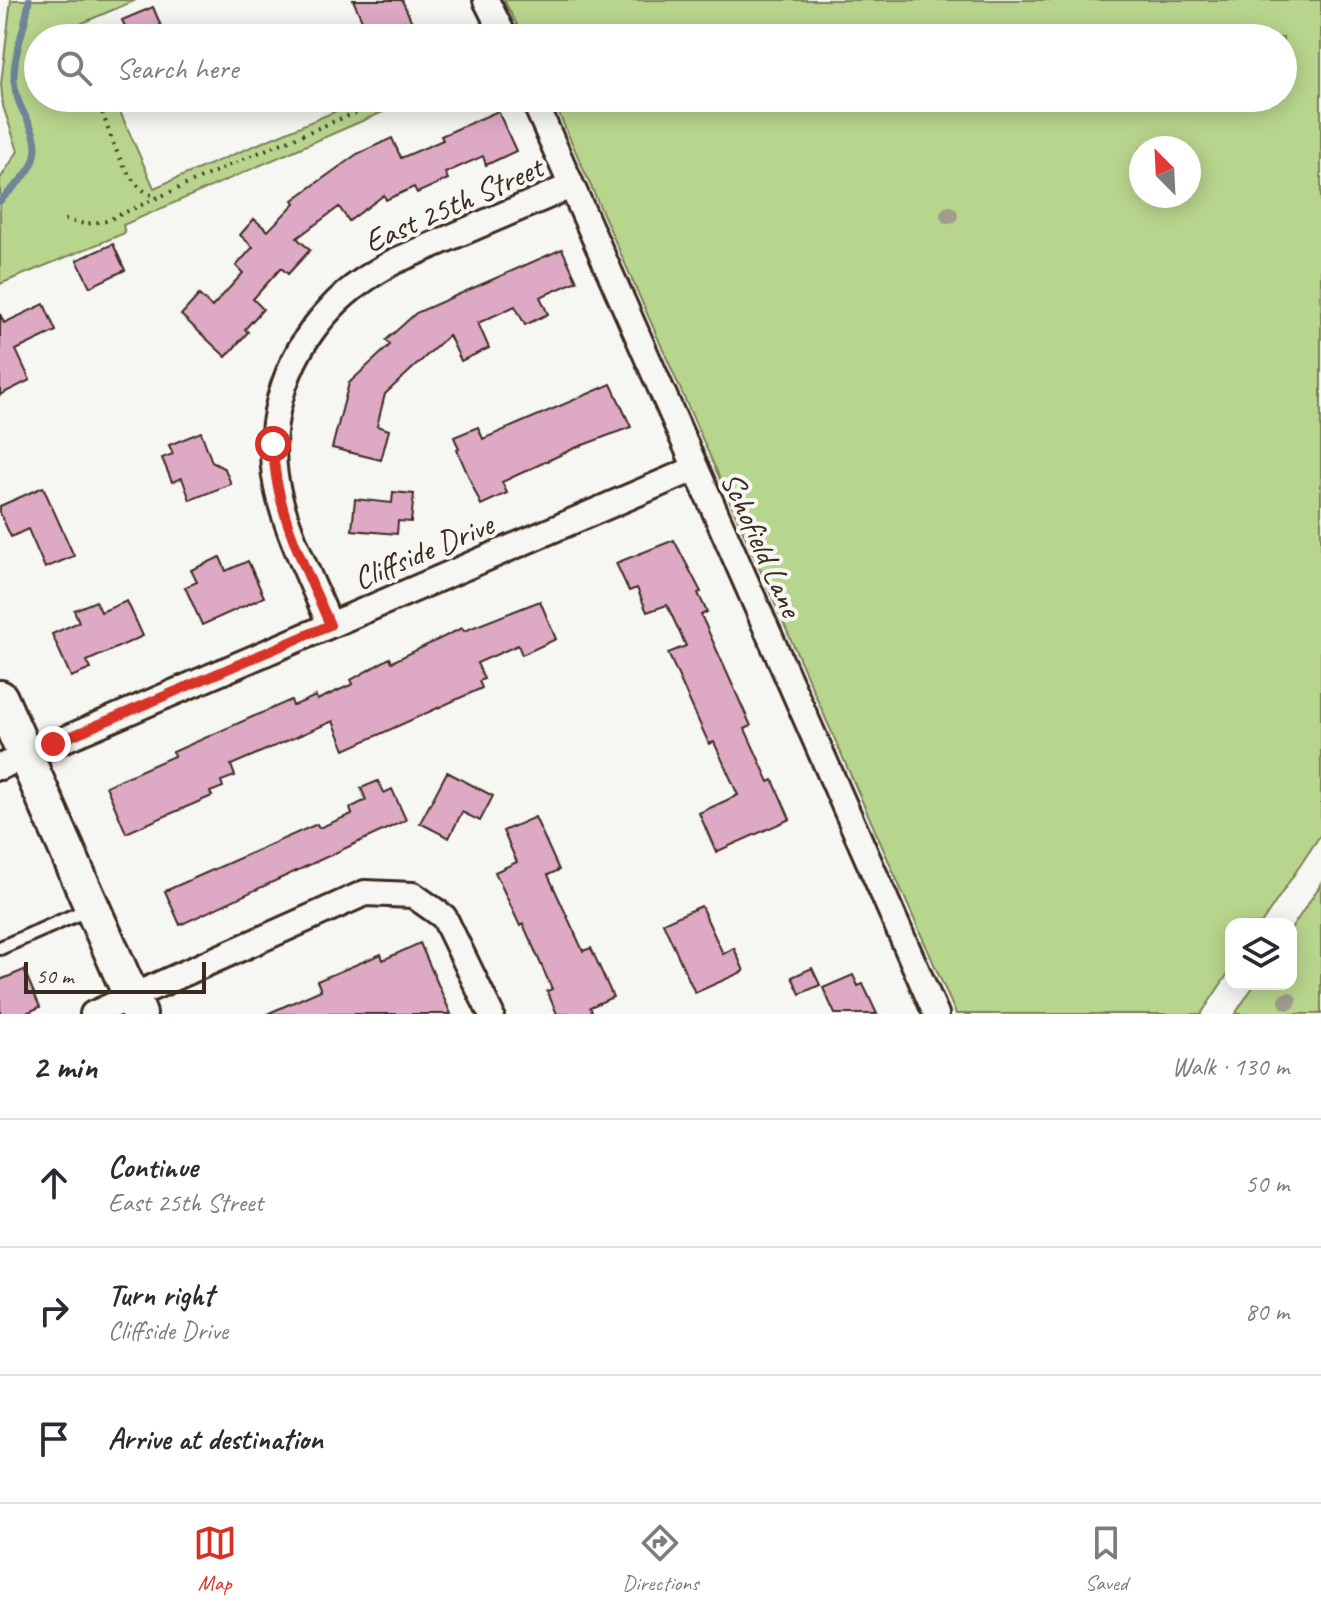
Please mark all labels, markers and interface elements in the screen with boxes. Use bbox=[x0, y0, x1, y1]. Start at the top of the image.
search box bbox=[24, 24, 1297, 112]
icon: search bbox=[52, 46, 96, 90]
text: Search here bbox=[116, 49, 238, 87]
north arrow bbox=[1129, 136, 1201, 208]
street label: East 25th Street bbox=[358, 146, 552, 262]
route start bbox=[255, 426, 291, 462]
street label: Schofield Lane bbox=[711, 465, 813, 625]
street label: Cliffside Drive bbox=[347, 503, 502, 599]
route end bbox=[35, 726, 71, 762]
map controls bbox=[1225, 918, 1297, 990]
button: layers bbox=[1225, 918, 1297, 990]
scale bar bbox=[24, 958, 206, 994]
text: 50 m bbox=[36, 962, 73, 990]
text: 2 min bbox=[32, 1045, 97, 1088]
text: Walk · 130 m bbox=[1172, 1050, 1289, 1083]
text: Continue bbox=[108, 1148, 198, 1186]
icon: ahead bbox=[32, 1161, 76, 1205]
text: 50 m bbox=[1245, 1167, 1289, 1200]
text: East 25th Street bbox=[108, 1186, 263, 1219]
text: Turn right bbox=[108, 1276, 213, 1314]
icon: right bbox=[32, 1289, 76, 1333]
text: 80 m bbox=[1245, 1295, 1289, 1328]
text: Cliffside Drive bbox=[108, 1314, 228, 1347]
icon: arrive bbox=[32, 1417, 76, 1461]
text: Arrive at destination bbox=[108, 1420, 323, 1458]
tab: Map bbox=[193, 1521, 237, 1597]
tab: Directions bbox=[622, 1521, 699, 1597]
tab: Saved bbox=[1084, 1521, 1128, 1597]

